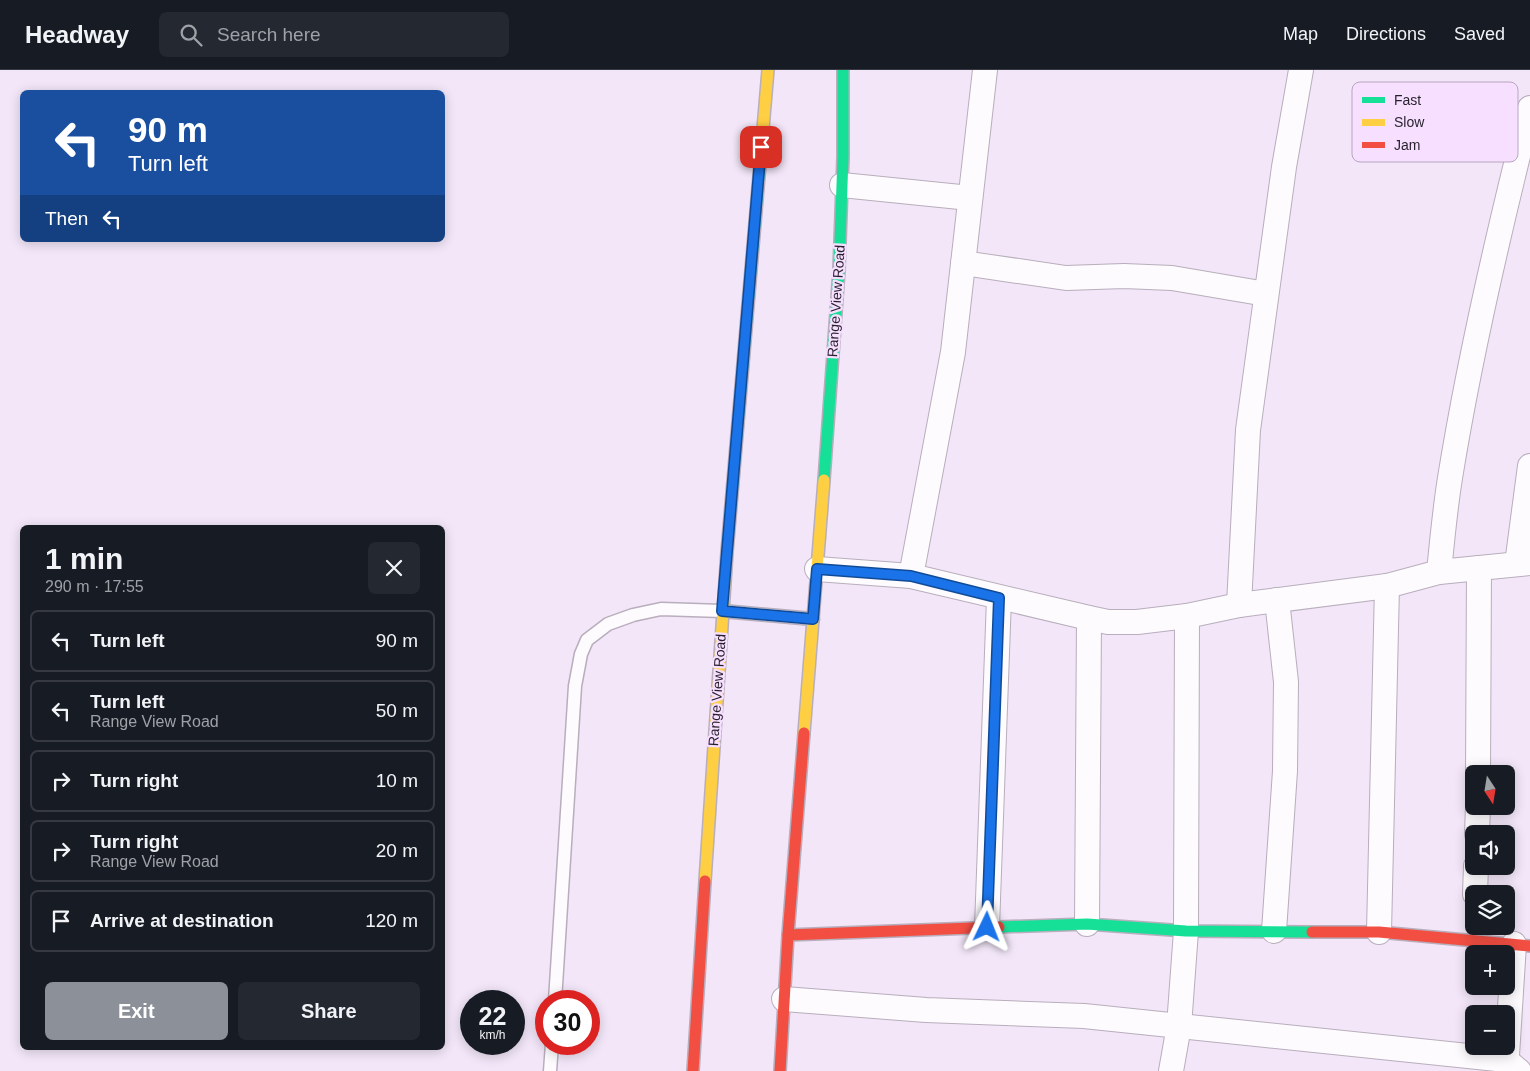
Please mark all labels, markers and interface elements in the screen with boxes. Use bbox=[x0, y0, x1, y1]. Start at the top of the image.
search box bbox=[159, 12, 509, 57]
text: Headway bbox=[25, 21, 129, 48]
icon: search bbox=[177, 21, 205, 49]
text: Search here bbox=[217, 24, 321, 45]
text: Map bbox=[1283, 24, 1318, 44]
text: Directions bbox=[1346, 24, 1426, 44]
text: Saved bbox=[1454, 24, 1505, 44]
legend bbox=[1352, 82, 1518, 162]
text: Fast bbox=[1394, 92, 1421, 108]
icon: left bbox=[45, 110, 110, 175]
text: 90 m bbox=[128, 110, 208, 149]
text: Slow bbox=[1394, 114, 1425, 130]
pin bbox=[740, 126, 782, 168]
icon: arrive bbox=[747, 133, 775, 161]
text: Jam bbox=[1394, 137, 1420, 153]
text: Turn left bbox=[128, 151, 208, 176]
icon: left bbox=[98, 205, 126, 233]
text: Then bbox=[45, 208, 88, 229]
street label: Range View Road bbox=[824, 244, 848, 358]
text: 1 min bbox=[45, 542, 123, 575]
button: close bbox=[368, 542, 420, 594]
text: 290 m · 17:55 bbox=[45, 578, 144, 595]
icon: left bbox=[47, 627, 75, 655]
text: Turn left bbox=[90, 630, 165, 651]
text: 90 m bbox=[376, 630, 418, 651]
street label: Range View Road bbox=[705, 633, 729, 747]
text: Turn left bbox=[90, 691, 165, 712]
icon: left bbox=[47, 697, 75, 725]
text: 50 m bbox=[376, 700, 418, 721]
text: Range View Road bbox=[90, 713, 219, 730]
north arrow bbox=[1465, 765, 1515, 815]
map controls bbox=[1465, 765, 1515, 1055]
icon: right bbox=[47, 767, 75, 795]
text: Turn right bbox=[90, 770, 178, 791]
text: 10 m bbox=[376, 770, 418, 791]
button: sound bbox=[1465, 825, 1515, 875]
text: Turn right bbox=[90, 831, 178, 852]
icon: right bbox=[47, 837, 75, 865]
text: 20 m bbox=[376, 840, 418, 861]
text: Range View Road bbox=[90, 853, 219, 870]
button: layers bbox=[1465, 885, 1515, 935]
position arrow bbox=[960, 900, 1012, 952]
icon: arrive bbox=[47, 907, 75, 935]
text: Arrive at destination bbox=[90, 910, 274, 931]
text: 120 m bbox=[365, 910, 418, 931]
button: + bbox=[1465, 945, 1515, 995]
button: Exit bbox=[45, 982, 228, 1040]
button: Share bbox=[238, 982, 420, 1040]
speed limit sign: 30 bbox=[535, 990, 600, 1055]
text: 22 bbox=[479, 1002, 506, 1030]
button: − bbox=[1465, 1005, 1515, 1055]
text: km/h bbox=[479, 1028, 506, 1042]

